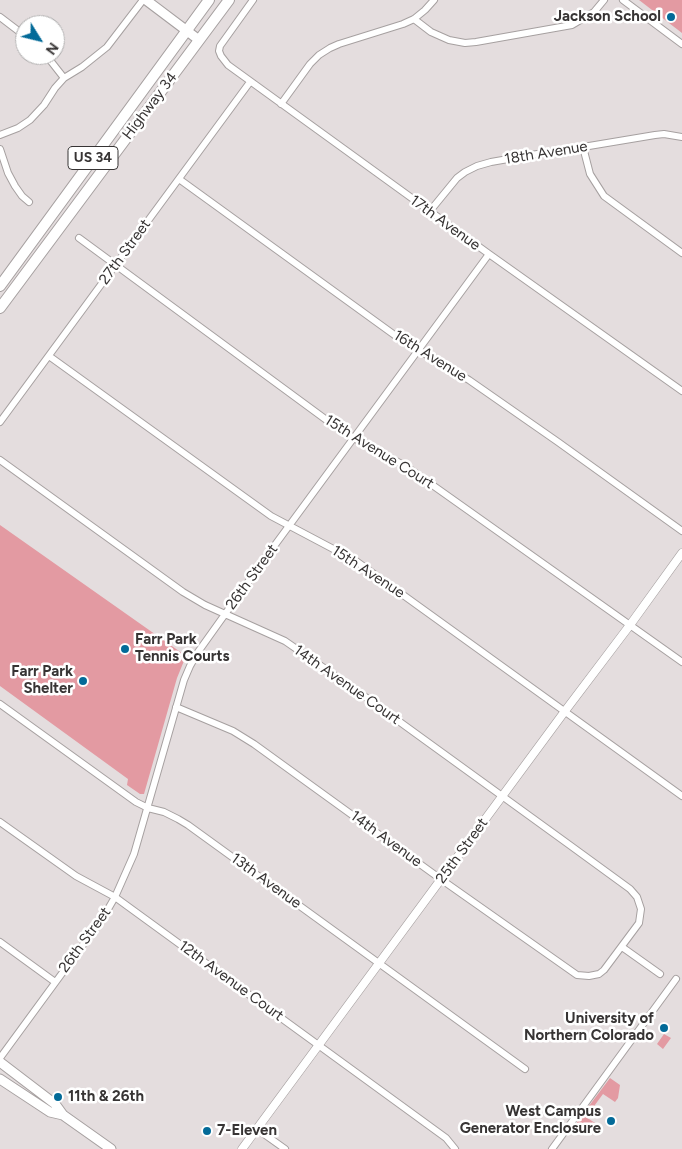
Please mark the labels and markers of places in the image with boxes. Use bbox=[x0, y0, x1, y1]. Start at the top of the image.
place label: Jackson School bbox=[554, 8, 661, 26]
marker: Jackson School bbox=[665, 11, 677, 23]
place label: Farr Park Tennis Courts bbox=[135, 631, 229, 666]
marker: Farr Park Tennis Courts bbox=[119, 643, 131, 655]
place label: Farr Park Shelter bbox=[11, 663, 73, 698]
marker: Farr Park Shelter bbox=[77, 675, 89, 687]
place label: University of Northern Colorado bbox=[524, 1010, 654, 1045]
marker: University of Northern Colorado bbox=[658, 1022, 670, 1034]
place label: 11th & 26th bbox=[68, 1088, 144, 1106]
marker: 11th & 26th bbox=[52, 1091, 64, 1103]
place label: West Campus Generator Enclosure bbox=[460, 1103, 601, 1138]
marker: West Campus Generator Enclosure bbox=[605, 1115, 617, 1127]
place label: 7-Eleven bbox=[217, 1122, 277, 1140]
marker: 7-Eleven bbox=[201, 1125, 213, 1137]

